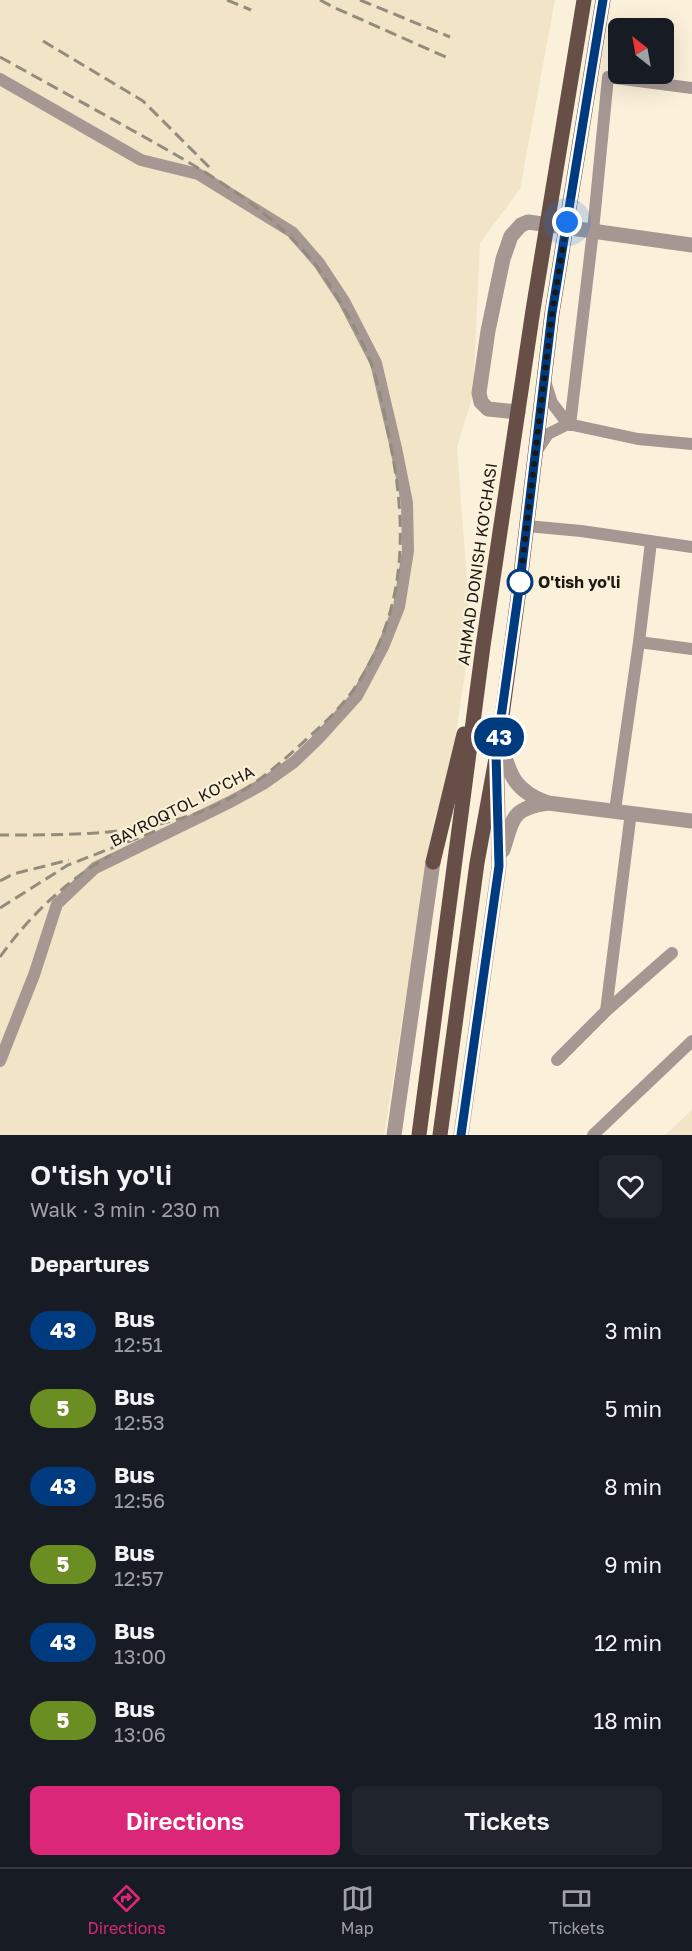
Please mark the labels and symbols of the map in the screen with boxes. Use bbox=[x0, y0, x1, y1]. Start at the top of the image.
north arrow bbox=[608, 18, 674, 84]
your location bbox=[552, 207, 582, 237]
street label: AHMAD DONISH KO'CHASI bbox=[453, 462, 501, 666]
marker: O'tish yo'li bbox=[507, 569, 533, 595]
place label: O'tish yo'li bbox=[538, 572, 620, 592]
line badge: 43 bbox=[472, 718, 526, 756]
street label: BAYROQTOL KO'CHA bbox=[107, 761, 257, 851]

